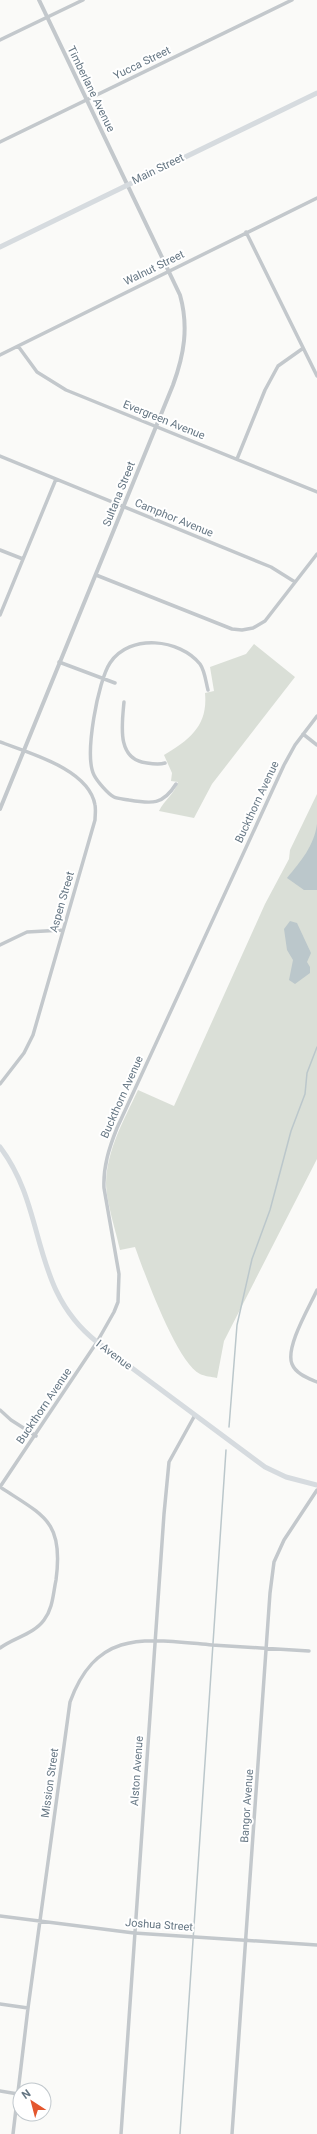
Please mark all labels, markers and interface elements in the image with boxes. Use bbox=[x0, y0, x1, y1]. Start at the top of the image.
street label: Yucca Street bbox=[111, 43, 173, 82]
street label: Timberlane Avenue bbox=[65, 44, 117, 134]
street label: Main Street bbox=[130, 151, 186, 187]
street label: Walnut Street bbox=[122, 248, 187, 288]
street label: Evergreen Avenue bbox=[121, 398, 207, 442]
street label: Sultana Street bbox=[100, 459, 138, 528]
street label: Camphor Avenue bbox=[133, 496, 215, 540]
street label: Buckthorn Avenue bbox=[232, 759, 282, 845]
street label: Aspen Street bbox=[47, 870, 77, 934]
street label: Buckthorn Avenue bbox=[98, 1054, 146, 1140]
street label: I Avenue bbox=[93, 1337, 135, 1373]
street label: Buckthorn Avenue bbox=[14, 1365, 74, 1446]
street label: Alston Avenue bbox=[128, 1735, 146, 1806]
street label: Mission Street bbox=[39, 1747, 61, 1819]
street label: Bangor Avenue bbox=[238, 1769, 256, 1843]
street label: Joshua Street bbox=[125, 1916, 194, 1934]
north arrow bbox=[12, 2082, 52, 2122]
text: N bbox=[19, 2087, 34, 2102]

